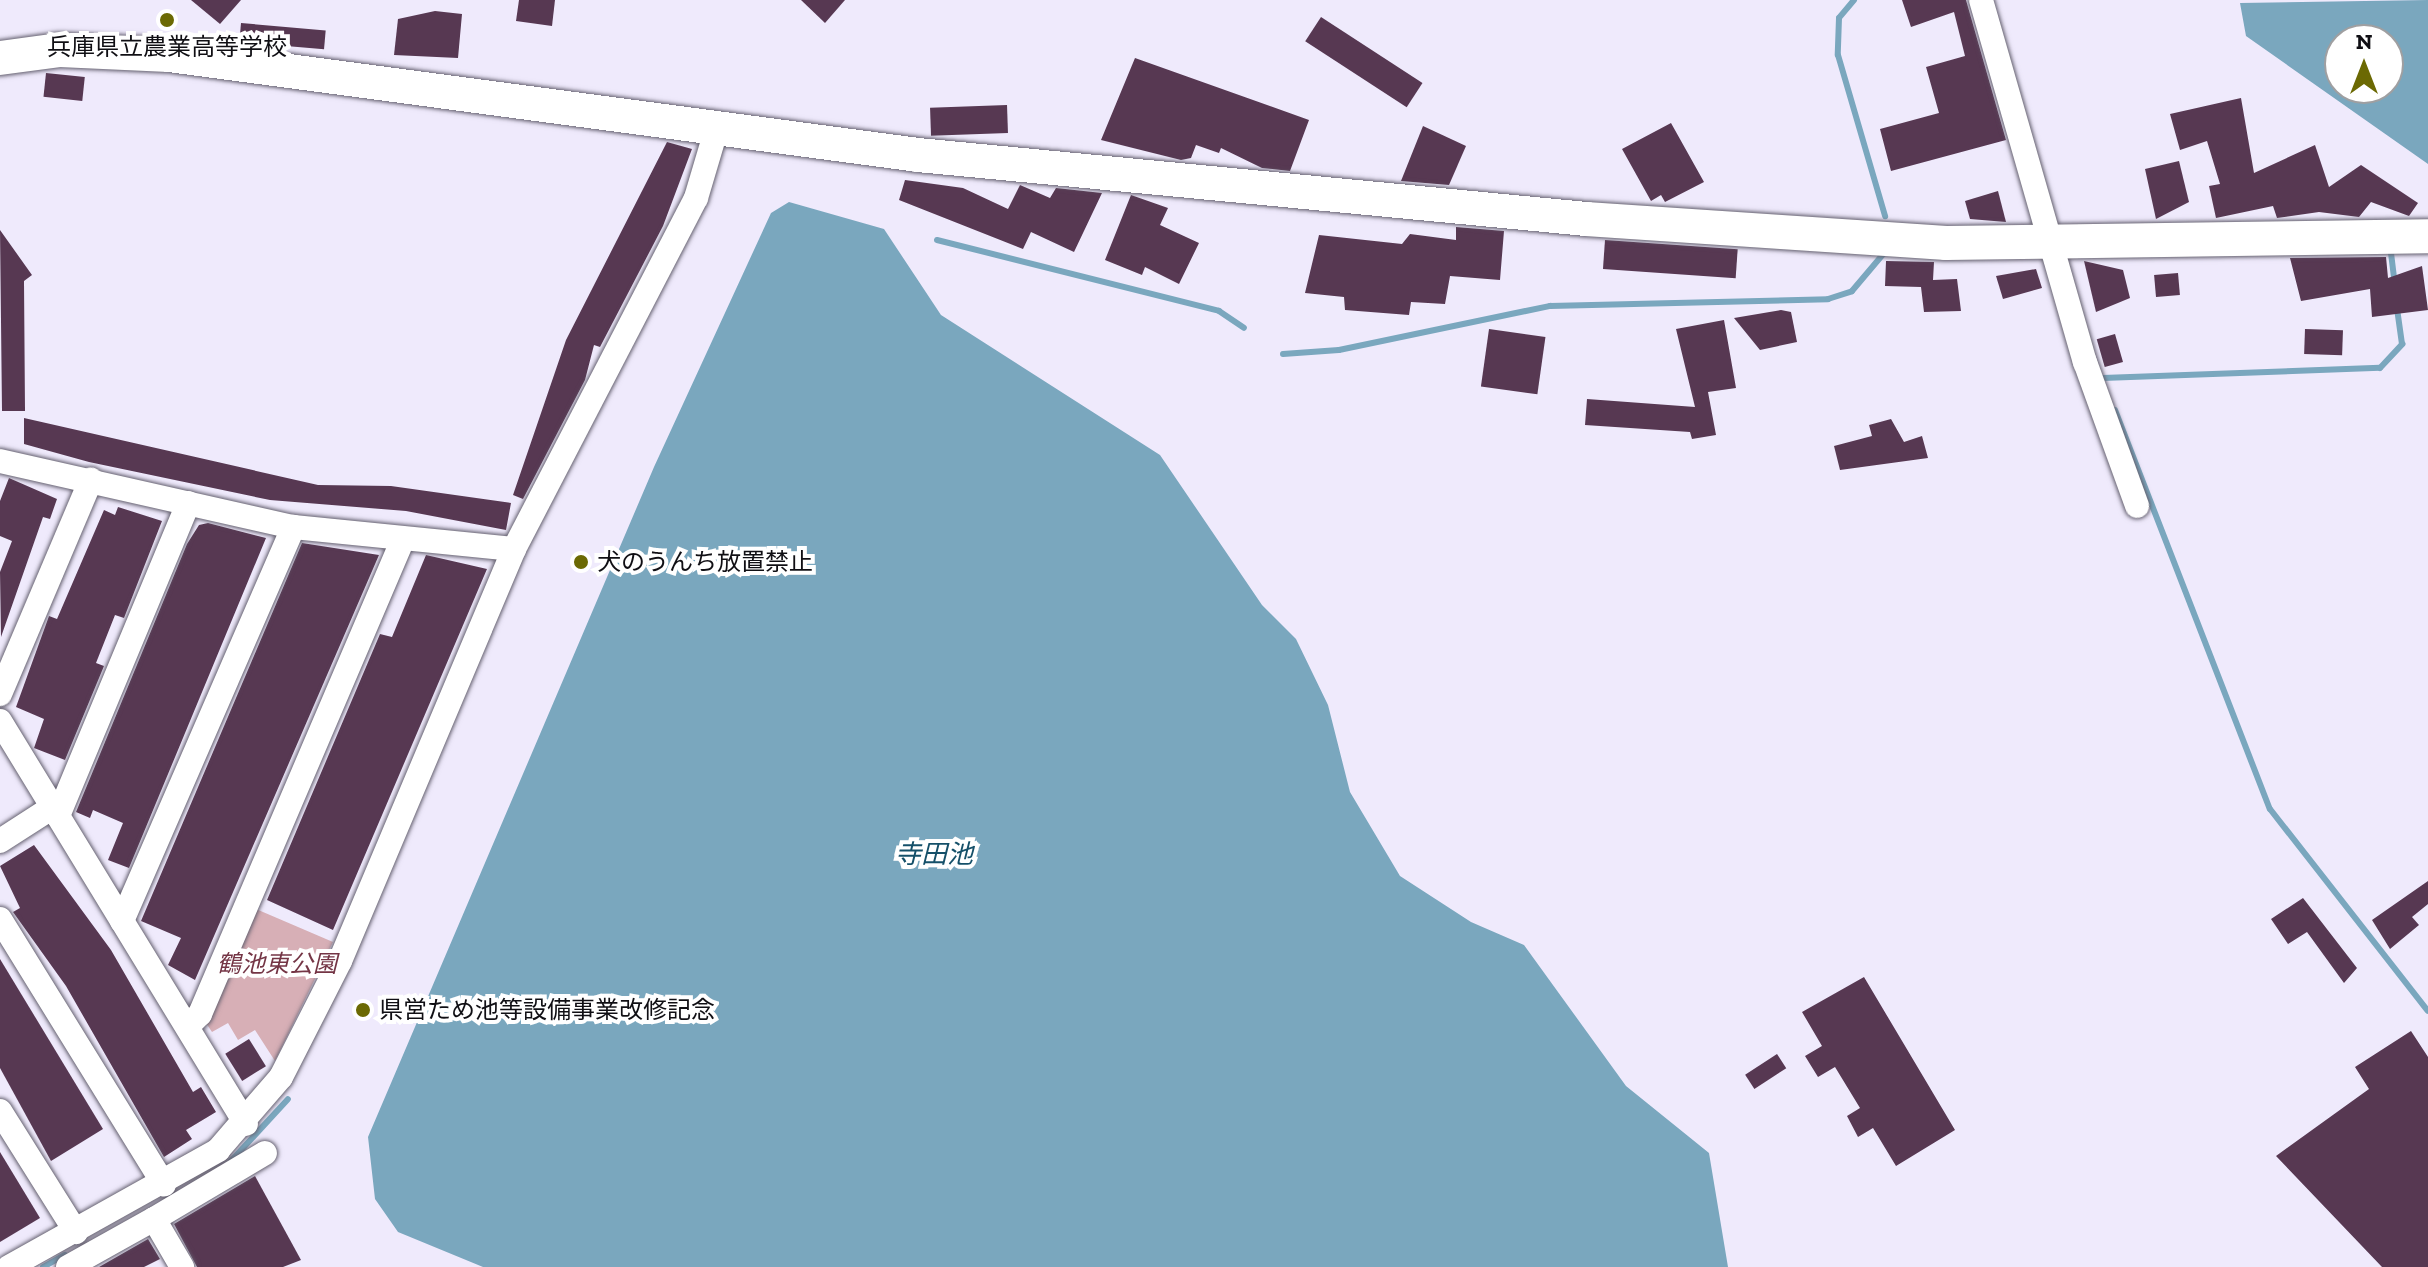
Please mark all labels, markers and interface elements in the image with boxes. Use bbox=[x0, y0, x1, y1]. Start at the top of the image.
marker: 兵庫県立農業高等学校 bbox=[158, 11, 176, 29]
north arrow bbox=[2324, 24, 2404, 104]
text: N bbox=[2356, 28, 2372, 55]
place label: 兵庫県立農業高等学校 bbox=[47, 33, 287, 61]
place label: 犬のうんち放置禁止 bbox=[597, 548, 813, 576]
marker: 犬のうんち放置禁止 bbox=[572, 553, 590, 571]
water label: 寺田池 bbox=[895, 839, 973, 871]
park label: 鶴池東公園 bbox=[217, 950, 337, 978]
place label: 県営ため池等設備事業改修記念 bbox=[379, 996, 715, 1024]
marker: 県営ため池等設備事業改修記念 bbox=[354, 1001, 372, 1019]

